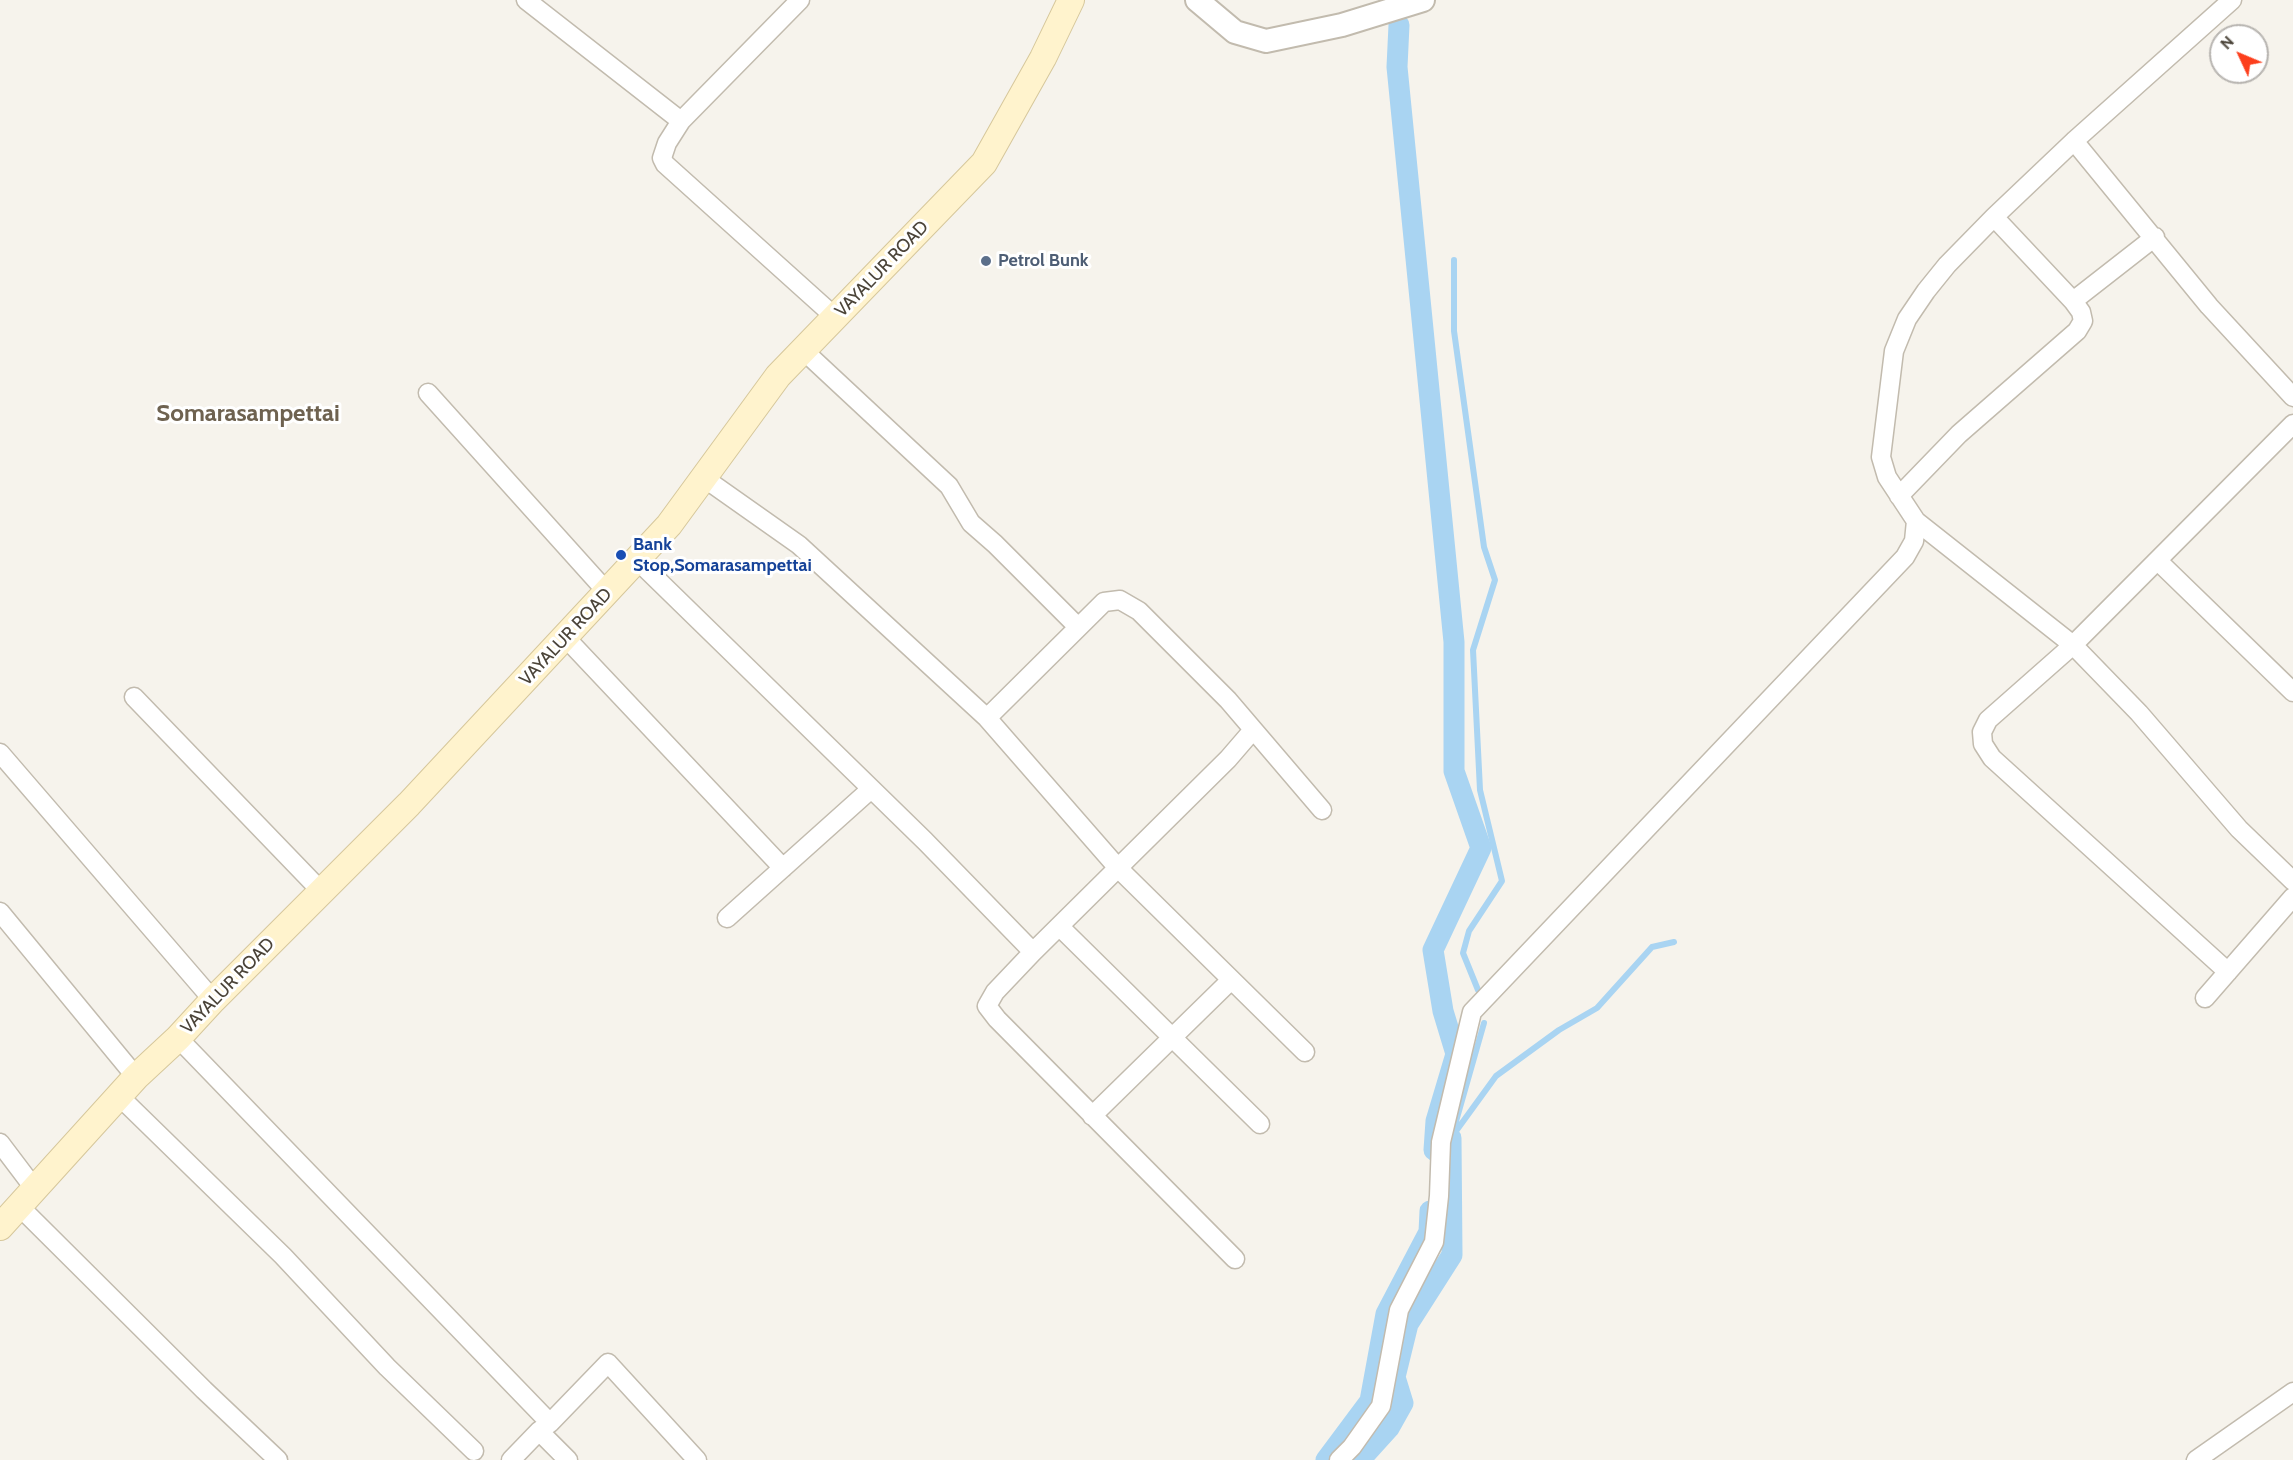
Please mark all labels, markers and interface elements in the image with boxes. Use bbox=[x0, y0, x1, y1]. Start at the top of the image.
north arrow bbox=[2209, 24, 2269, 84]
text: N bbox=[2216, 32, 2238, 53]
street label: VAYALUR ROAD bbox=[831, 216, 933, 322]
place label: Petrol Bunk bbox=[998, 250, 1089, 272]
marker: Petrol Bunk bbox=[979, 254, 993, 268]
district label: Somarasampettai bbox=[156, 400, 340, 428]
place label: Bank Stop,Somarasampettai bbox=[633, 534, 812, 576]
marker: Bank Stop,Somarasampettai bbox=[614, 548, 628, 562]
street label: VAYALUR ROAD bbox=[515, 584, 617, 690]
street label: VAYALUR ROAD bbox=[177, 933, 279, 1039]

